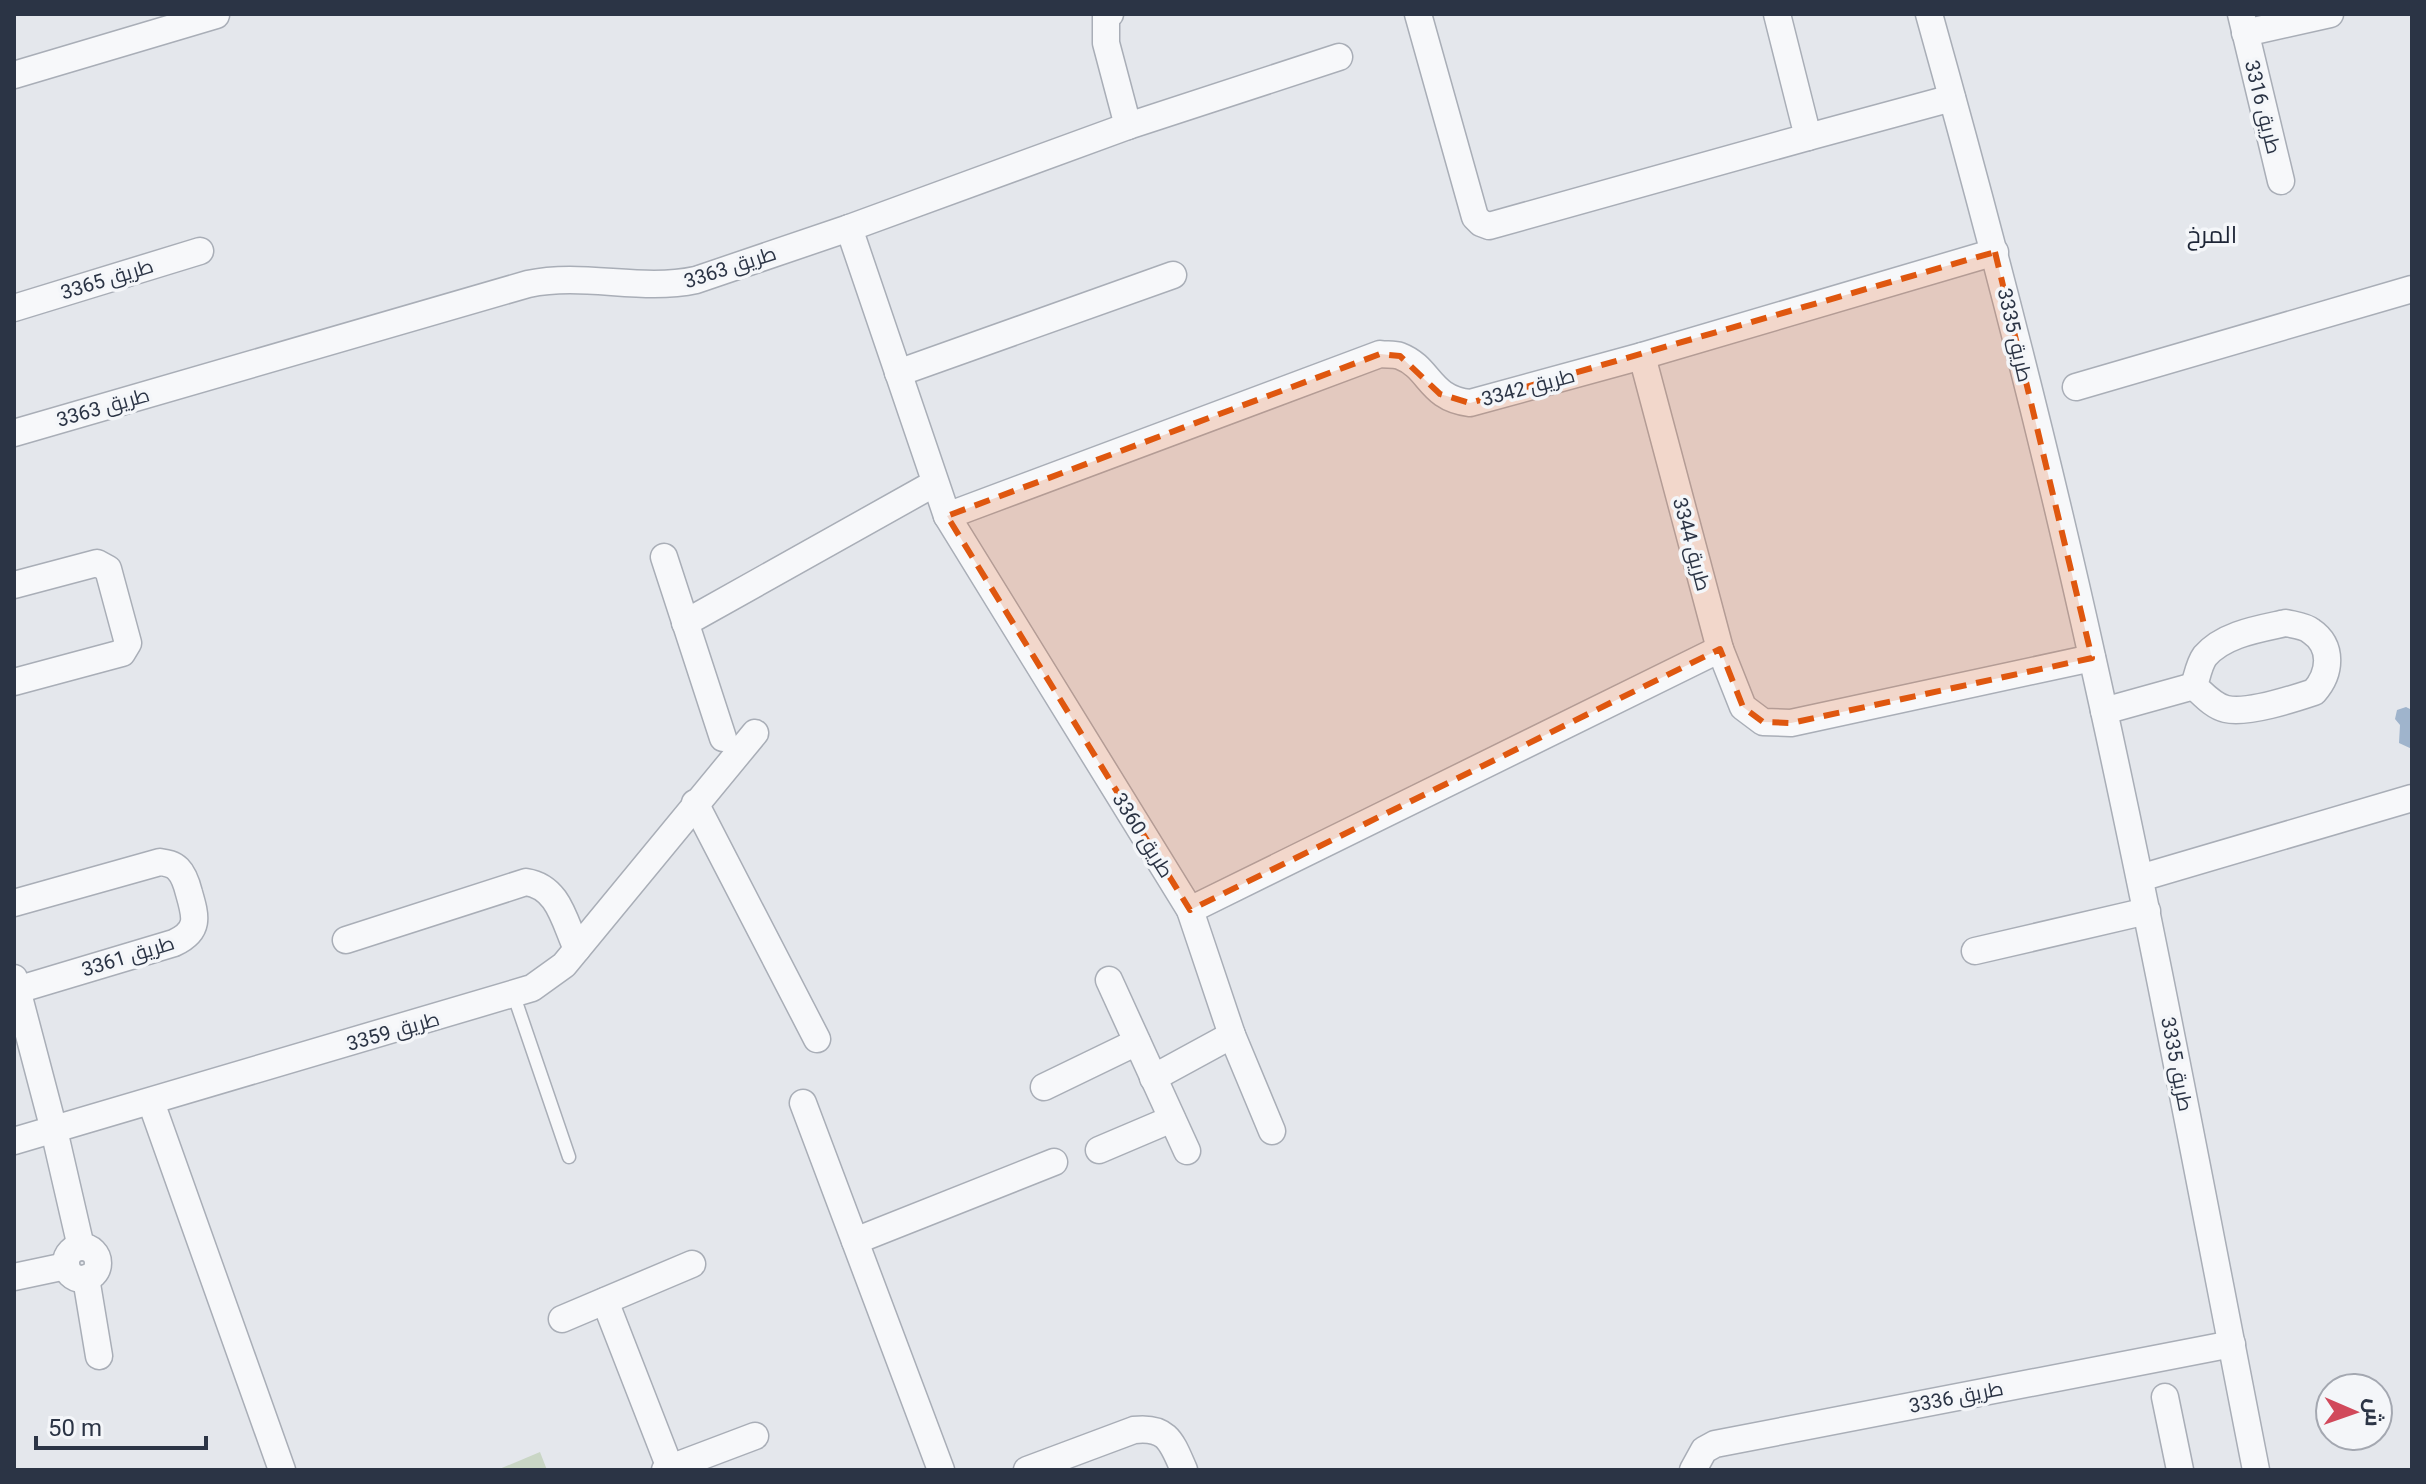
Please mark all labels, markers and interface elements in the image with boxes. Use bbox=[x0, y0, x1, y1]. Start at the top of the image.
street label: طريق 3316 bbox=[2239, 58, 2286, 157]
district label: المرخ bbox=[2187, 221, 2237, 251]
street label: طريق 3363 bbox=[681, 241, 779, 294]
street label: طريق 3365 bbox=[58, 254, 157, 305]
street label: طريق 3335 bbox=[1992, 286, 2037, 385]
street label: طريق 3342 bbox=[1479, 363, 1578, 412]
street label: طريق 3363 bbox=[54, 382, 153, 433]
street label: طريق 3344 bbox=[1667, 495, 1716, 594]
street label: طريق 3360 bbox=[1107, 788, 1179, 882]
street label: طريق 3361 bbox=[79, 931, 178, 982]
street label: طريق 3359 bbox=[344, 1006, 443, 1057]
street label: طريق 3335 bbox=[2155, 1015, 2198, 1113]
north arrow bbox=[2314, 1372, 2394, 1452]
street label: طريق 3336 bbox=[1907, 1376, 2005, 1419]
text: ش bbox=[2360, 1398, 2386, 1427]
scale bar bbox=[36, 1400, 206, 1450]
text: 50 m bbox=[48, 1414, 102, 1442]

